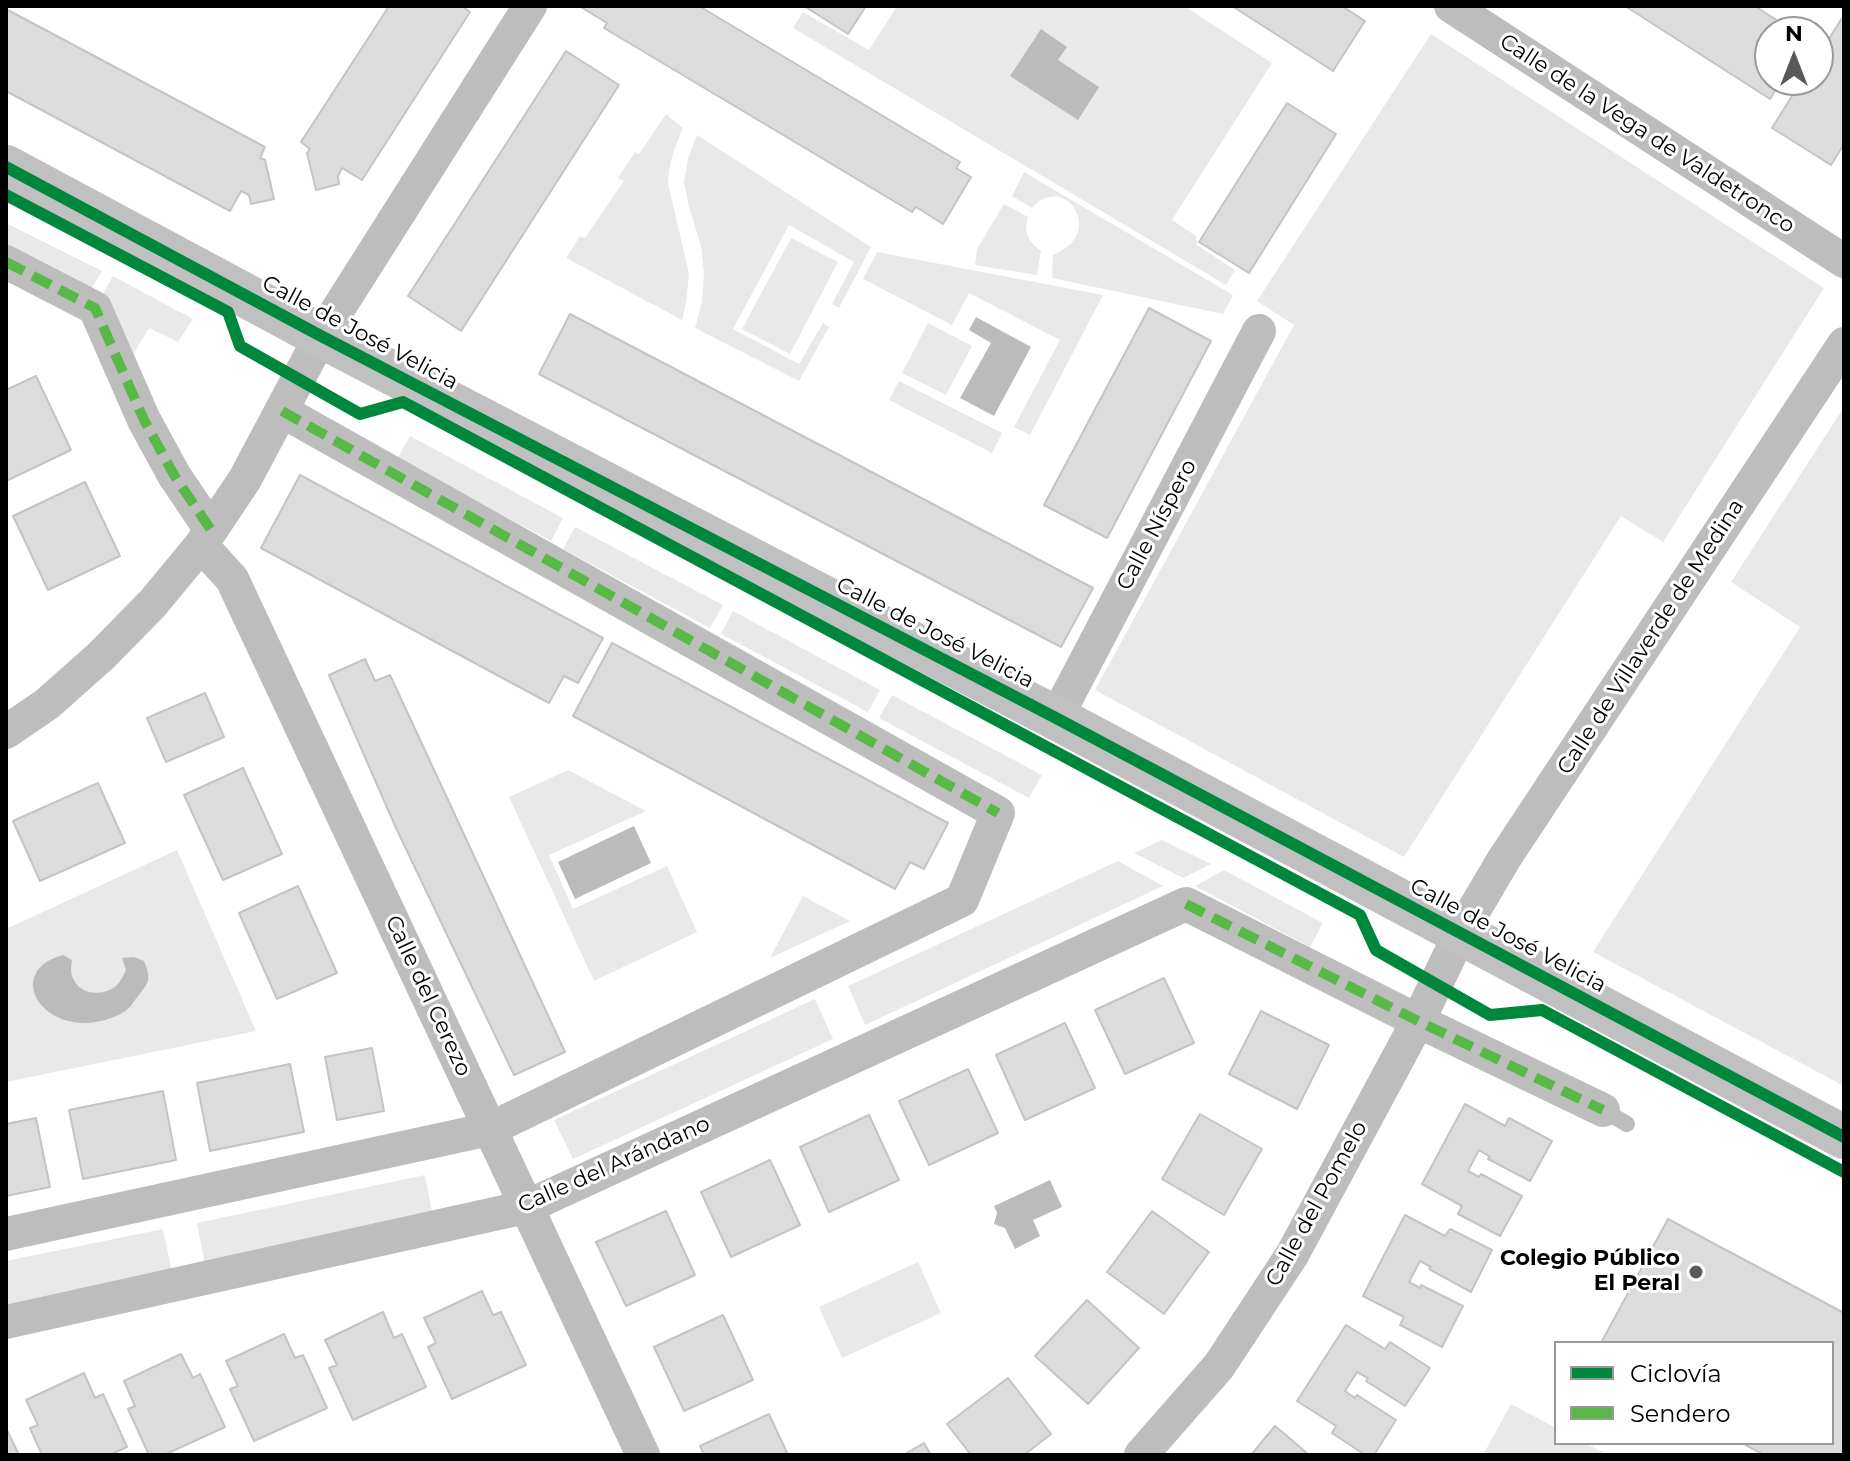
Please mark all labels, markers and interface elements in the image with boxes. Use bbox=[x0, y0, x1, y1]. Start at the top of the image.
north arrow bbox=[1754, 16, 1834, 96]
text: N bbox=[1785, 20, 1803, 47]
street label: Calle de la Vega de Valdetronco bbox=[1495, 29, 1799, 239]
street label: Calle de José Velicia bbox=[257, 270, 463, 396]
street label: Calle Níspero bbox=[1111, 455, 1203, 595]
street label: Calle de Villaverde de Medina bbox=[1552, 494, 1750, 780]
street label: Calle de José Velicia bbox=[832, 572, 1038, 694]
street label: Calle de José Velicia bbox=[1405, 873, 1611, 999]
street label: Calle del Cerezo bbox=[379, 912, 477, 1080]
street label: Calle del Arándano bbox=[514, 1111, 714, 1219]
street label: Calle del Pomelo bbox=[1261, 1117, 1373, 1291]
place label: Colegio Público El Peral bbox=[1500, 1246, 1680, 1298]
marker: Colegio Público El Peral bbox=[1687, 1263, 1705, 1281]
legend bbox=[1554, 1341, 1834, 1445]
text: Ciclovía bbox=[1630, 1359, 1722, 1388]
text: Sendero bbox=[1630, 1399, 1731, 1428]

